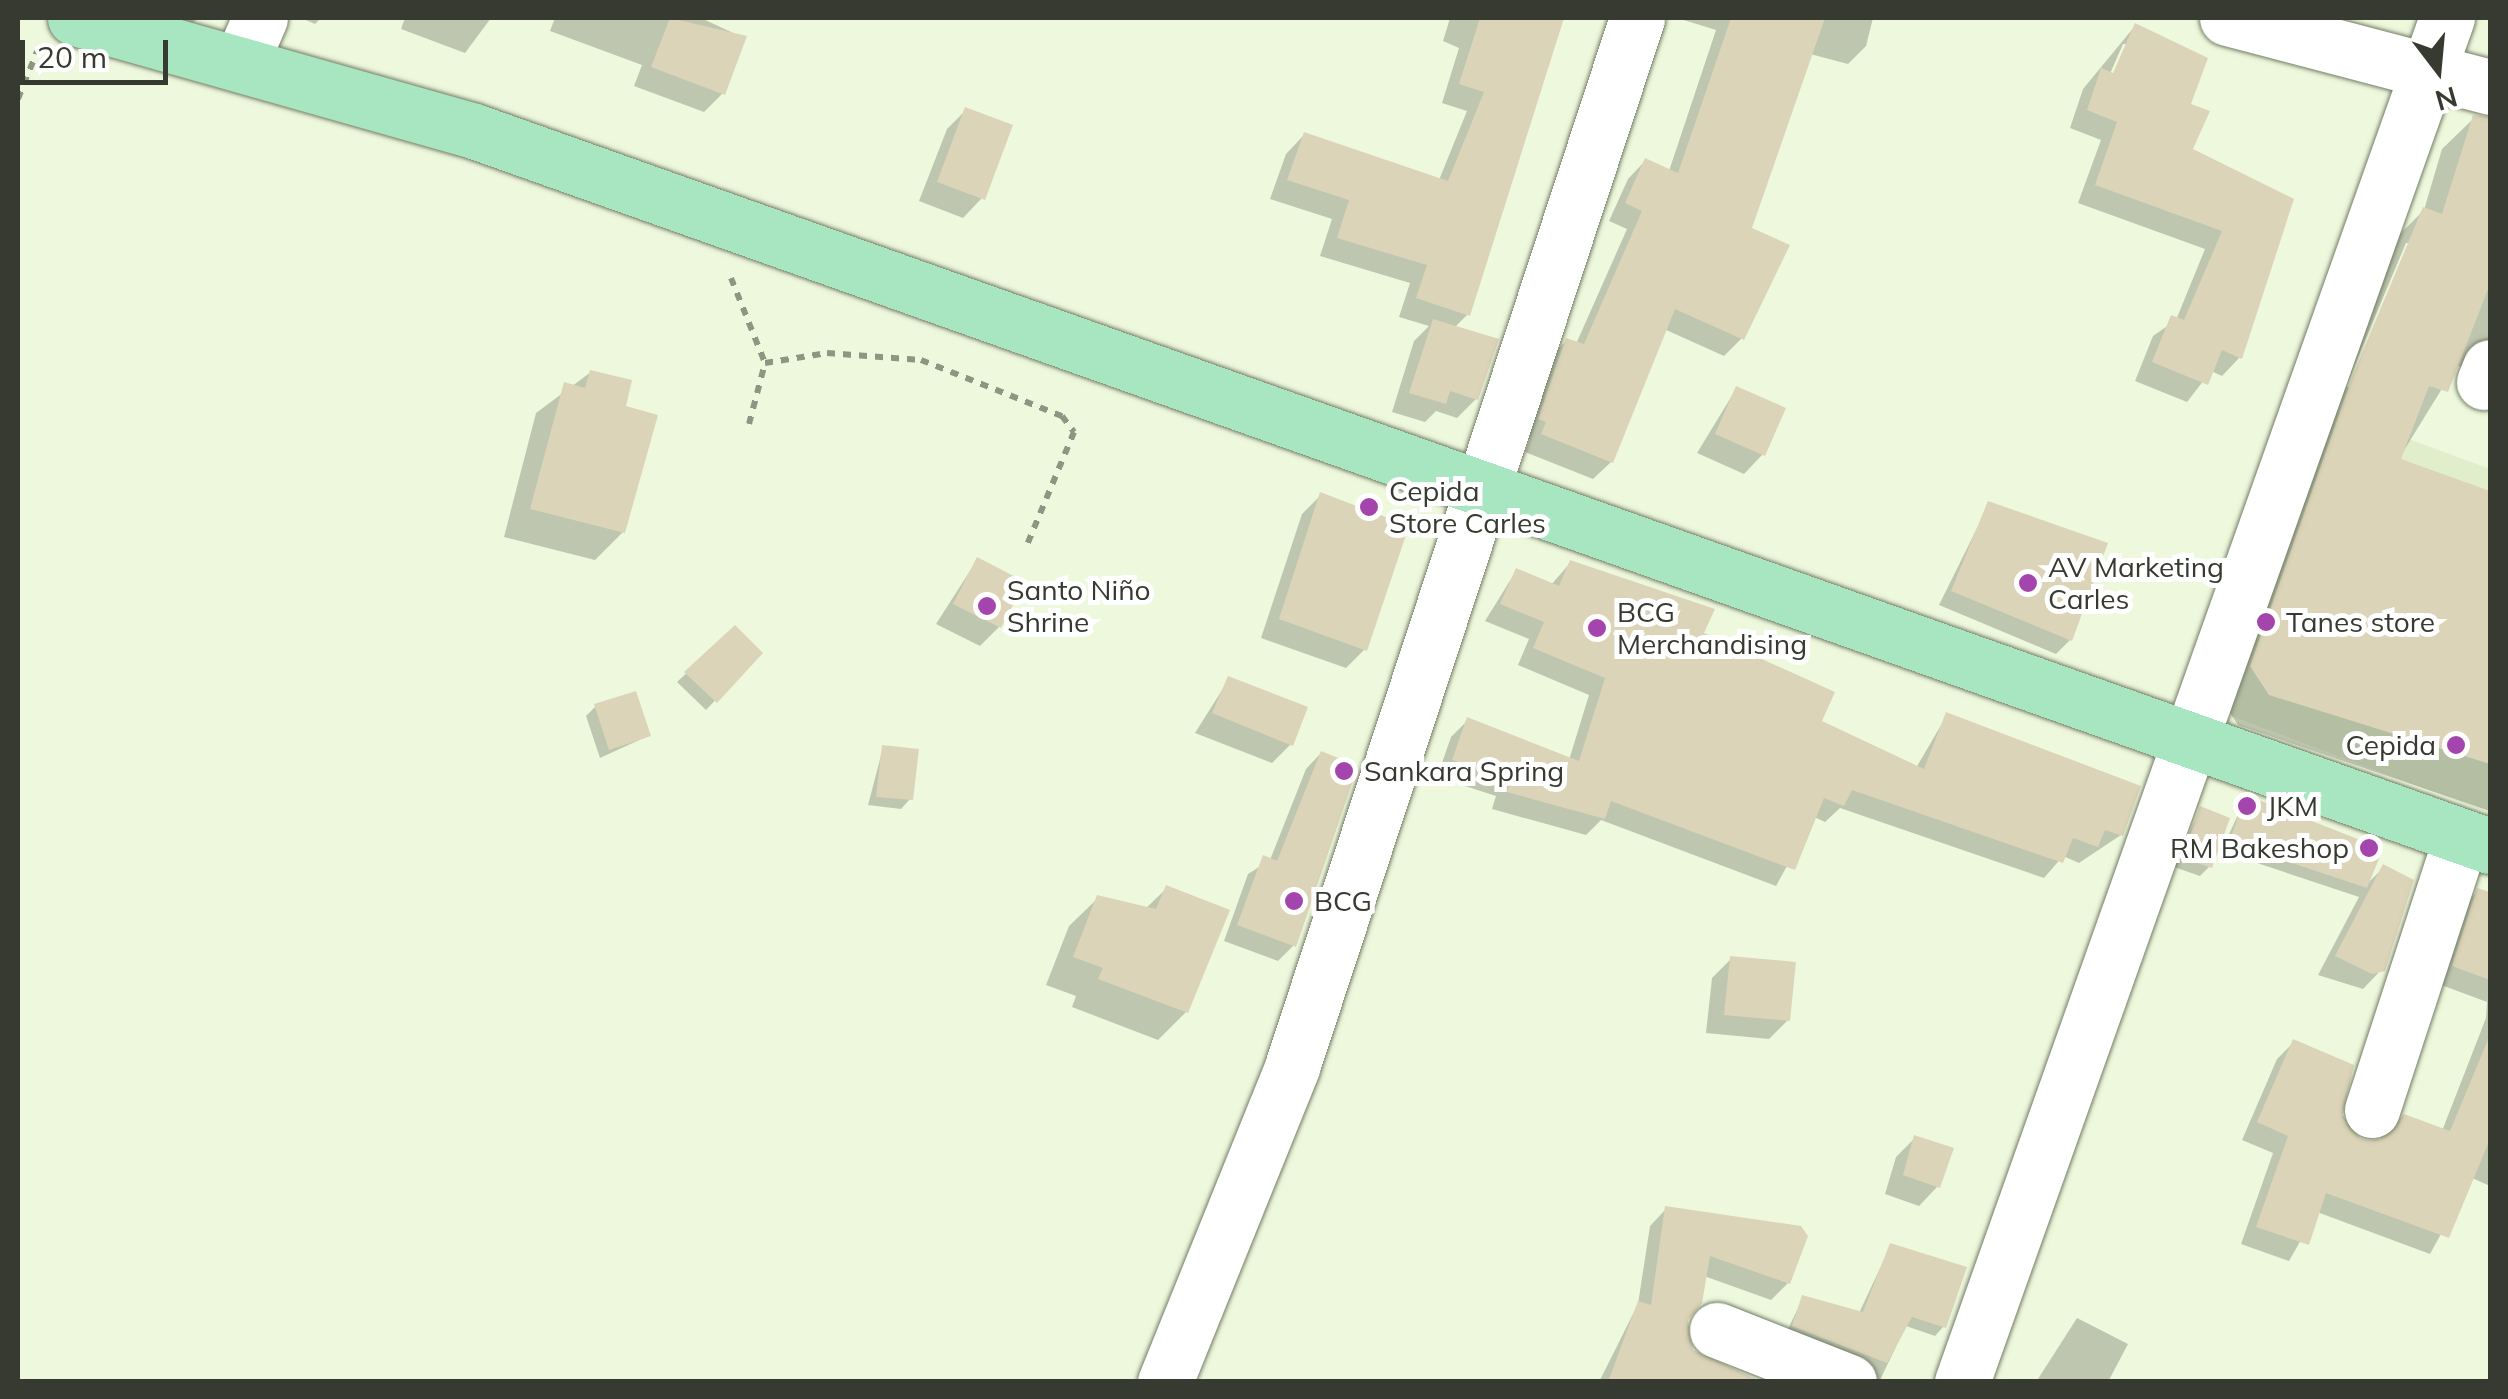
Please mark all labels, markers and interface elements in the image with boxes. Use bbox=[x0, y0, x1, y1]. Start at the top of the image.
scale bar bbox=[25, 20, 172, 82]
north arrow bbox=[2388, 20, 2488, 120]
text: 20 m bbox=[37, 38, 107, 76]
text: N bbox=[2431, 80, 2461, 119]
place label: Cepida Store Carles bbox=[1389, 474, 1546, 540]
marker: Cepida Store Carles bbox=[1358, 496, 1380, 518]
place label: AV Marketing Carles bbox=[2048, 550, 2224, 616]
marker: AV Marketing Carles bbox=[2017, 572, 2039, 594]
place label: Santo Niño Shrine bbox=[1007, 573, 1151, 639]
marker: Santo Niño Shrine bbox=[976, 595, 998, 617]
place label: BCG Merchandising bbox=[1617, 595, 1807, 661]
place label: Tanes store bbox=[2286, 605, 2435, 639]
marker: Tanes store bbox=[2255, 611, 2277, 633]
marker: BCG Merchandising bbox=[1586, 617, 1608, 639]
place label: Cepida bbox=[2346, 728, 2436, 762]
marker: Cepida bbox=[2445, 734, 2467, 756]
place label: Sankara Spring bbox=[1364, 754, 1564, 788]
marker: Sankara Spring bbox=[1333, 760, 1355, 782]
place label: JKM bbox=[2267, 789, 2318, 823]
marker: JKM bbox=[2236, 795, 2258, 817]
place label: RM Bakeshop bbox=[2170, 831, 2349, 865]
marker: RM Bakeshop bbox=[2358, 837, 2380, 859]
place label: BCG bbox=[1314, 884, 1372, 918]
marker: BCG bbox=[1283, 890, 1305, 912]

